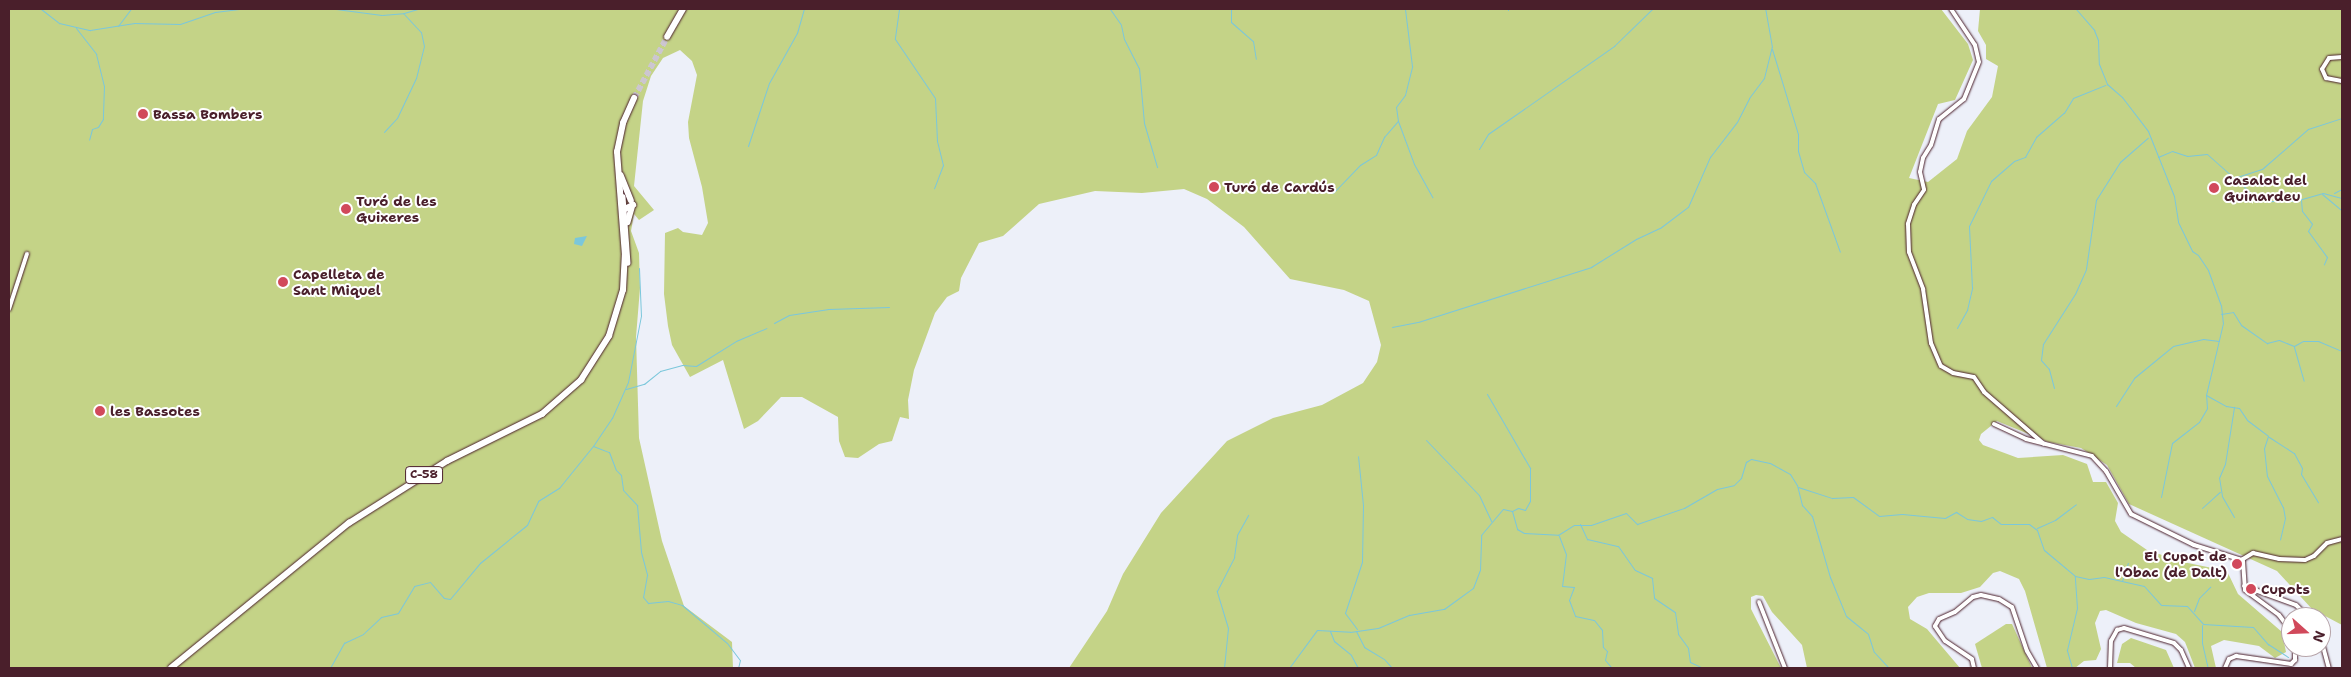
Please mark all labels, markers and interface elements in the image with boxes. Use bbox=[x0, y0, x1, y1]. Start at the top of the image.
place label: Bassa Bombers bbox=[153, 106, 262, 122]
marker: Bassa Bombers bbox=[137, 108, 149, 120]
place label: Casalot del Guinardeu bbox=[2224, 172, 2307, 204]
place label: Turó de Cardús bbox=[1224, 179, 1335, 195]
marker: Turó de Cardús bbox=[1208, 181, 1220, 193]
marker: Casalot del Guinardeu bbox=[2208, 182, 2220, 194]
place label: Turó de les Guixeres bbox=[356, 193, 437, 226]
marker: Turó de les Guixeres bbox=[340, 203, 352, 215]
place label: Capelleta de Sant Miquel bbox=[293, 266, 385, 298]
marker: Capelleta de Sant Miquel bbox=[277, 276, 289, 288]
place label: les Bassotes bbox=[110, 403, 200, 419]
marker: les Bassotes bbox=[94, 405, 106, 417]
road number: C-58 bbox=[404, 466, 444, 484]
place label: El Cupot de l'Obac (de Dalt) bbox=[2115, 548, 2227, 580]
marker: El Cupot de l'Obac (de Dalt) bbox=[2231, 558, 2243, 570]
place label: Cupots bbox=[2261, 581, 2310, 597]
marker: Cupots bbox=[2245, 583, 2257, 595]
north arrow bbox=[2281, 607, 2331, 657]
text: N bbox=[2309, 628, 2330, 645]

